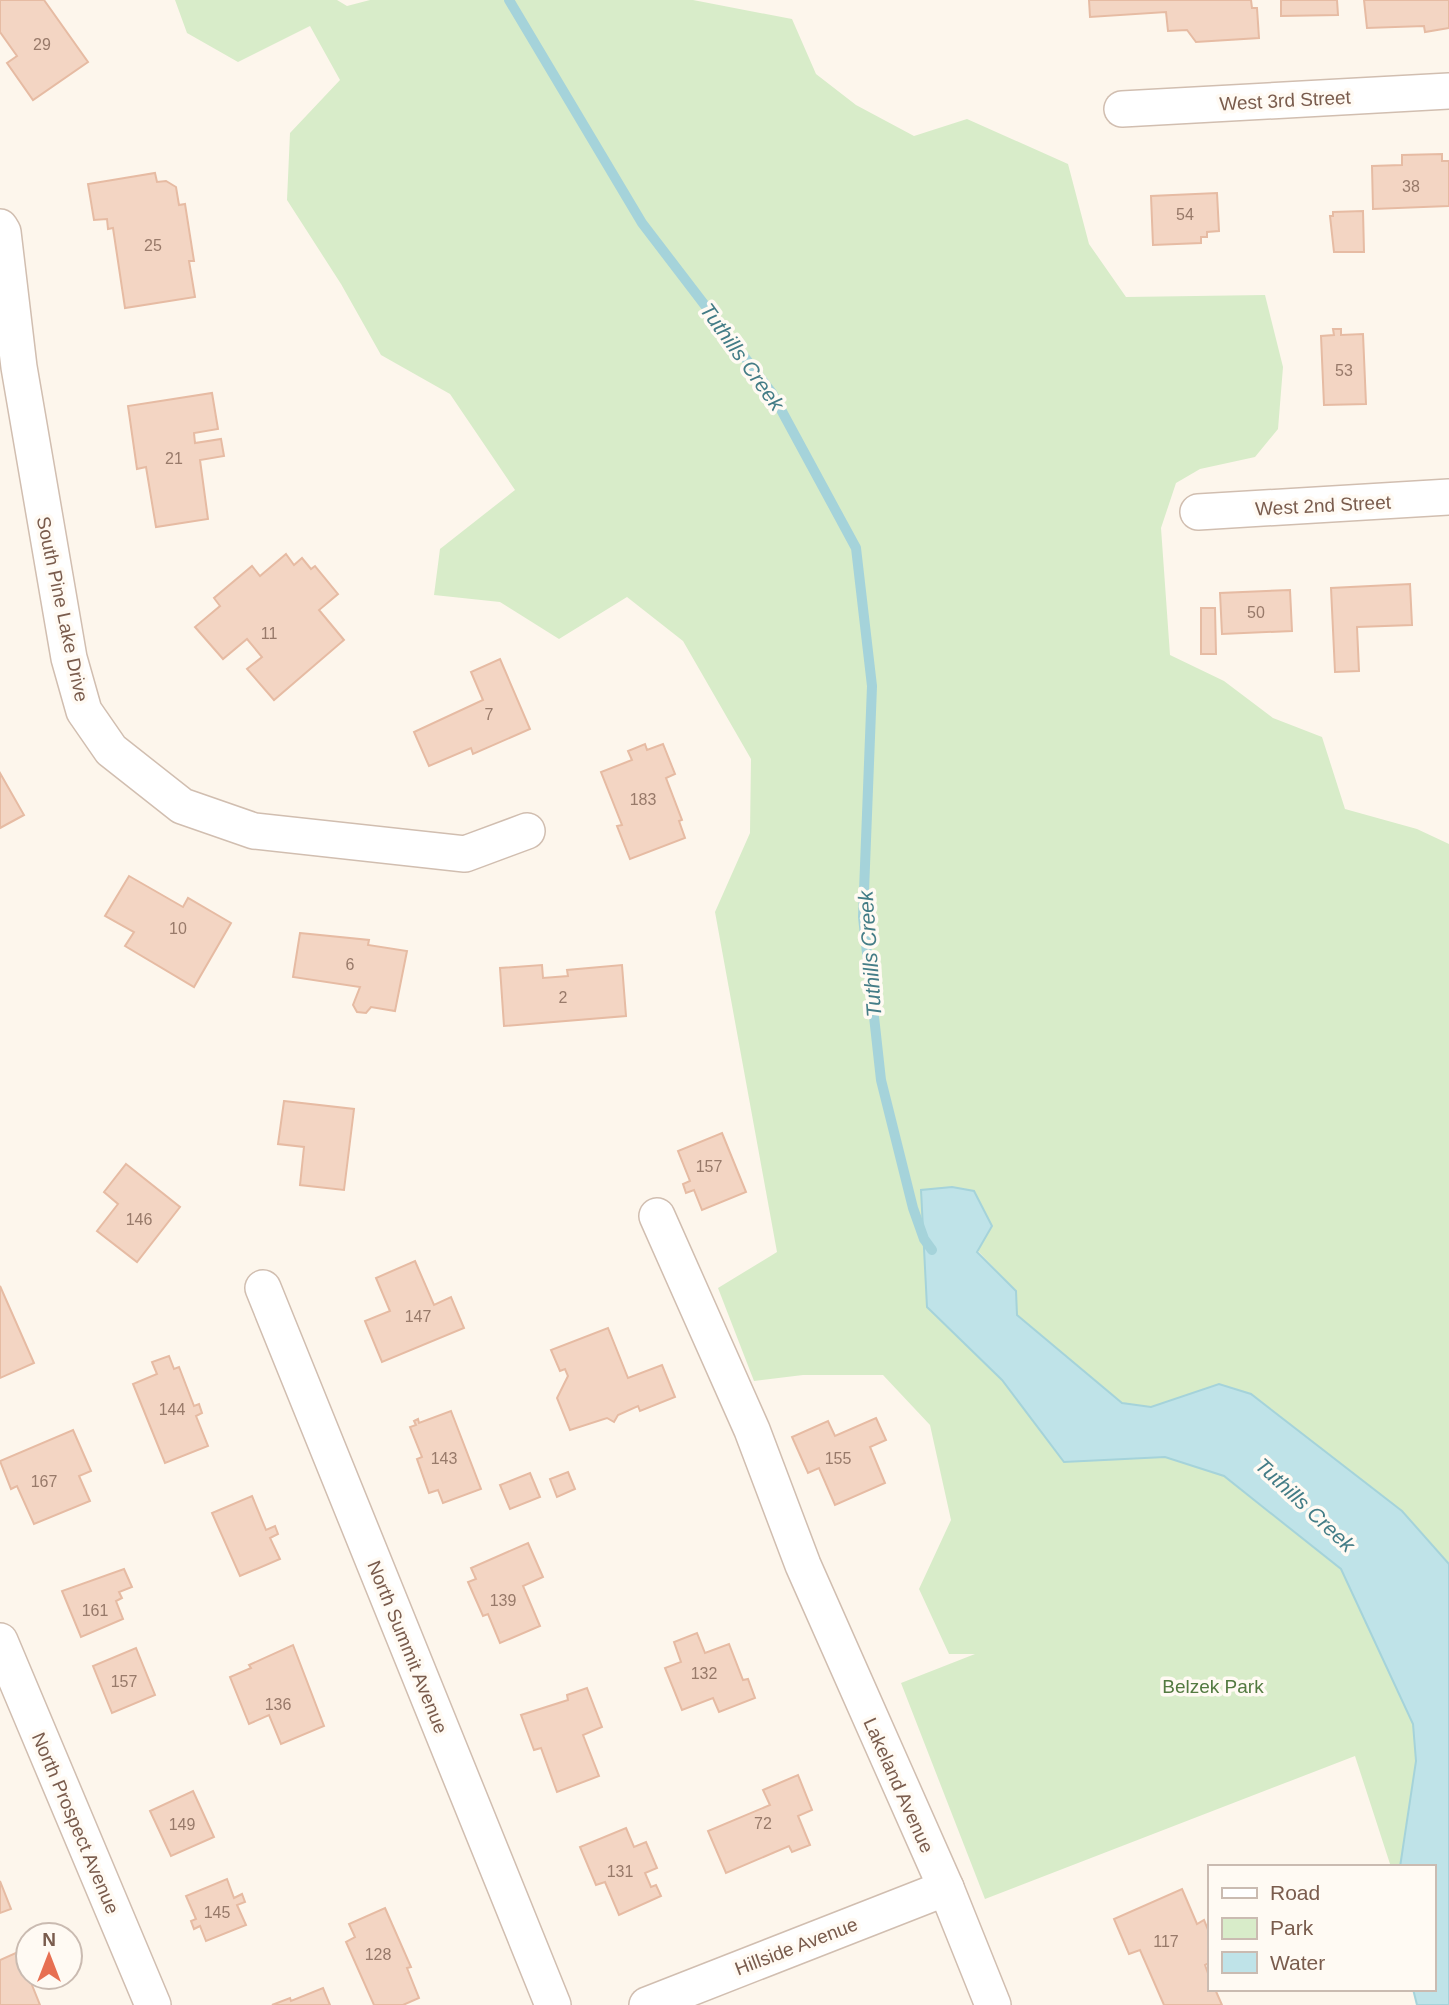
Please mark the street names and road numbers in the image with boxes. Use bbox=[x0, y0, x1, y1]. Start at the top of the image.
street label: West 3rd Street bbox=[1219, 87, 1352, 114]
street label: West 2nd Street bbox=[1255, 491, 1392, 520]
street label: South Pine Lake Drive bbox=[33, 514, 92, 704]
street label: North Summit Avenue bbox=[363, 1558, 452, 1737]
street label: Lakeland Avenue bbox=[859, 1714, 938, 1856]
street label: North Prospect Avenue bbox=[28, 1729, 123, 1917]
street label: Hillside Avenue bbox=[732, 1913, 860, 1979]

